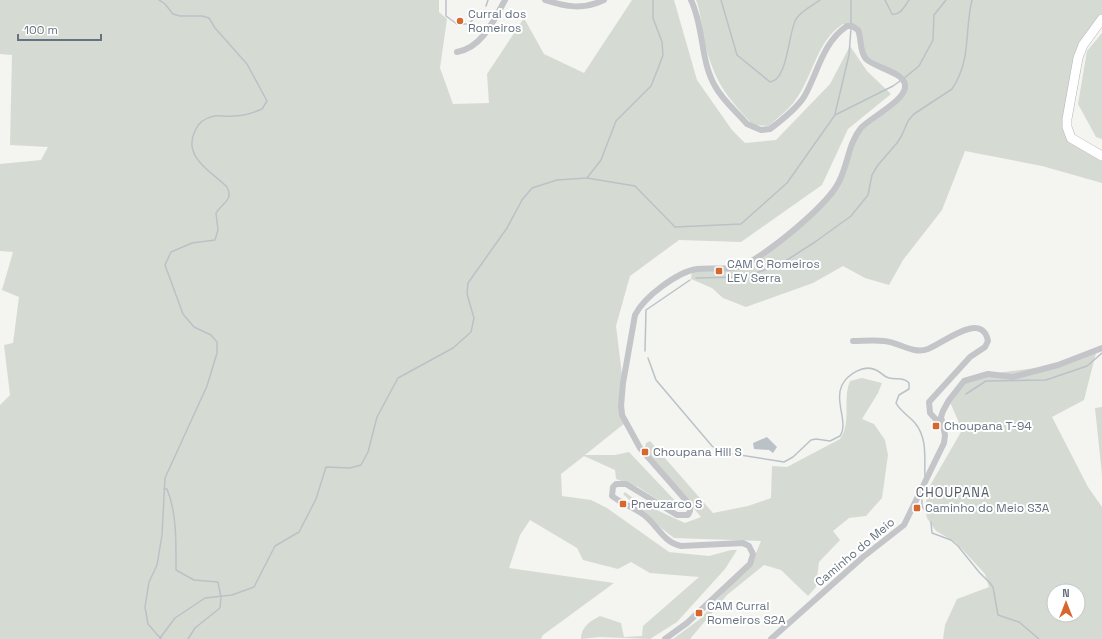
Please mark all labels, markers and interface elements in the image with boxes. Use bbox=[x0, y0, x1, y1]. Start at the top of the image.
place label: Curral dos Romeiros bbox=[468, 6, 526, 36]
scale bar bbox=[18, 16, 101, 42]
marker: Curral dos Romeiros bbox=[455, 16, 465, 26]
text: 100 m bbox=[24, 22, 58, 38]
place label: CAM C Romeiros LEV Serra bbox=[727, 256, 820, 286]
marker: CAM C Romeiros LEV Serra bbox=[714, 266, 724, 276]
place label: Choupana T-94 bbox=[944, 418, 1032, 434]
marker: Choupana T-94 bbox=[931, 421, 941, 431]
place label: Choupana Hill S bbox=[653, 444, 742, 460]
marker: Choupana Hill S bbox=[640, 447, 650, 457]
district label: CHOUPANA bbox=[916, 484, 990, 501]
place label: Pneuzarco S bbox=[631, 496, 702, 512]
marker: Pneuzarco S bbox=[618, 499, 628, 509]
place label: Caminho do Meio S3A bbox=[925, 500, 1050, 516]
marker: Caminho do Meio S3A bbox=[912, 503, 922, 513]
street label: Caminho do Meio bbox=[812, 514, 898, 590]
north arrow bbox=[1046, 583, 1086, 623]
text: N bbox=[1062, 586, 1070, 600]
place label: CAM Curral Romeiros S2A bbox=[707, 598, 786, 628]
marker: CAM Curral Romeiros S2A bbox=[694, 608, 704, 618]

